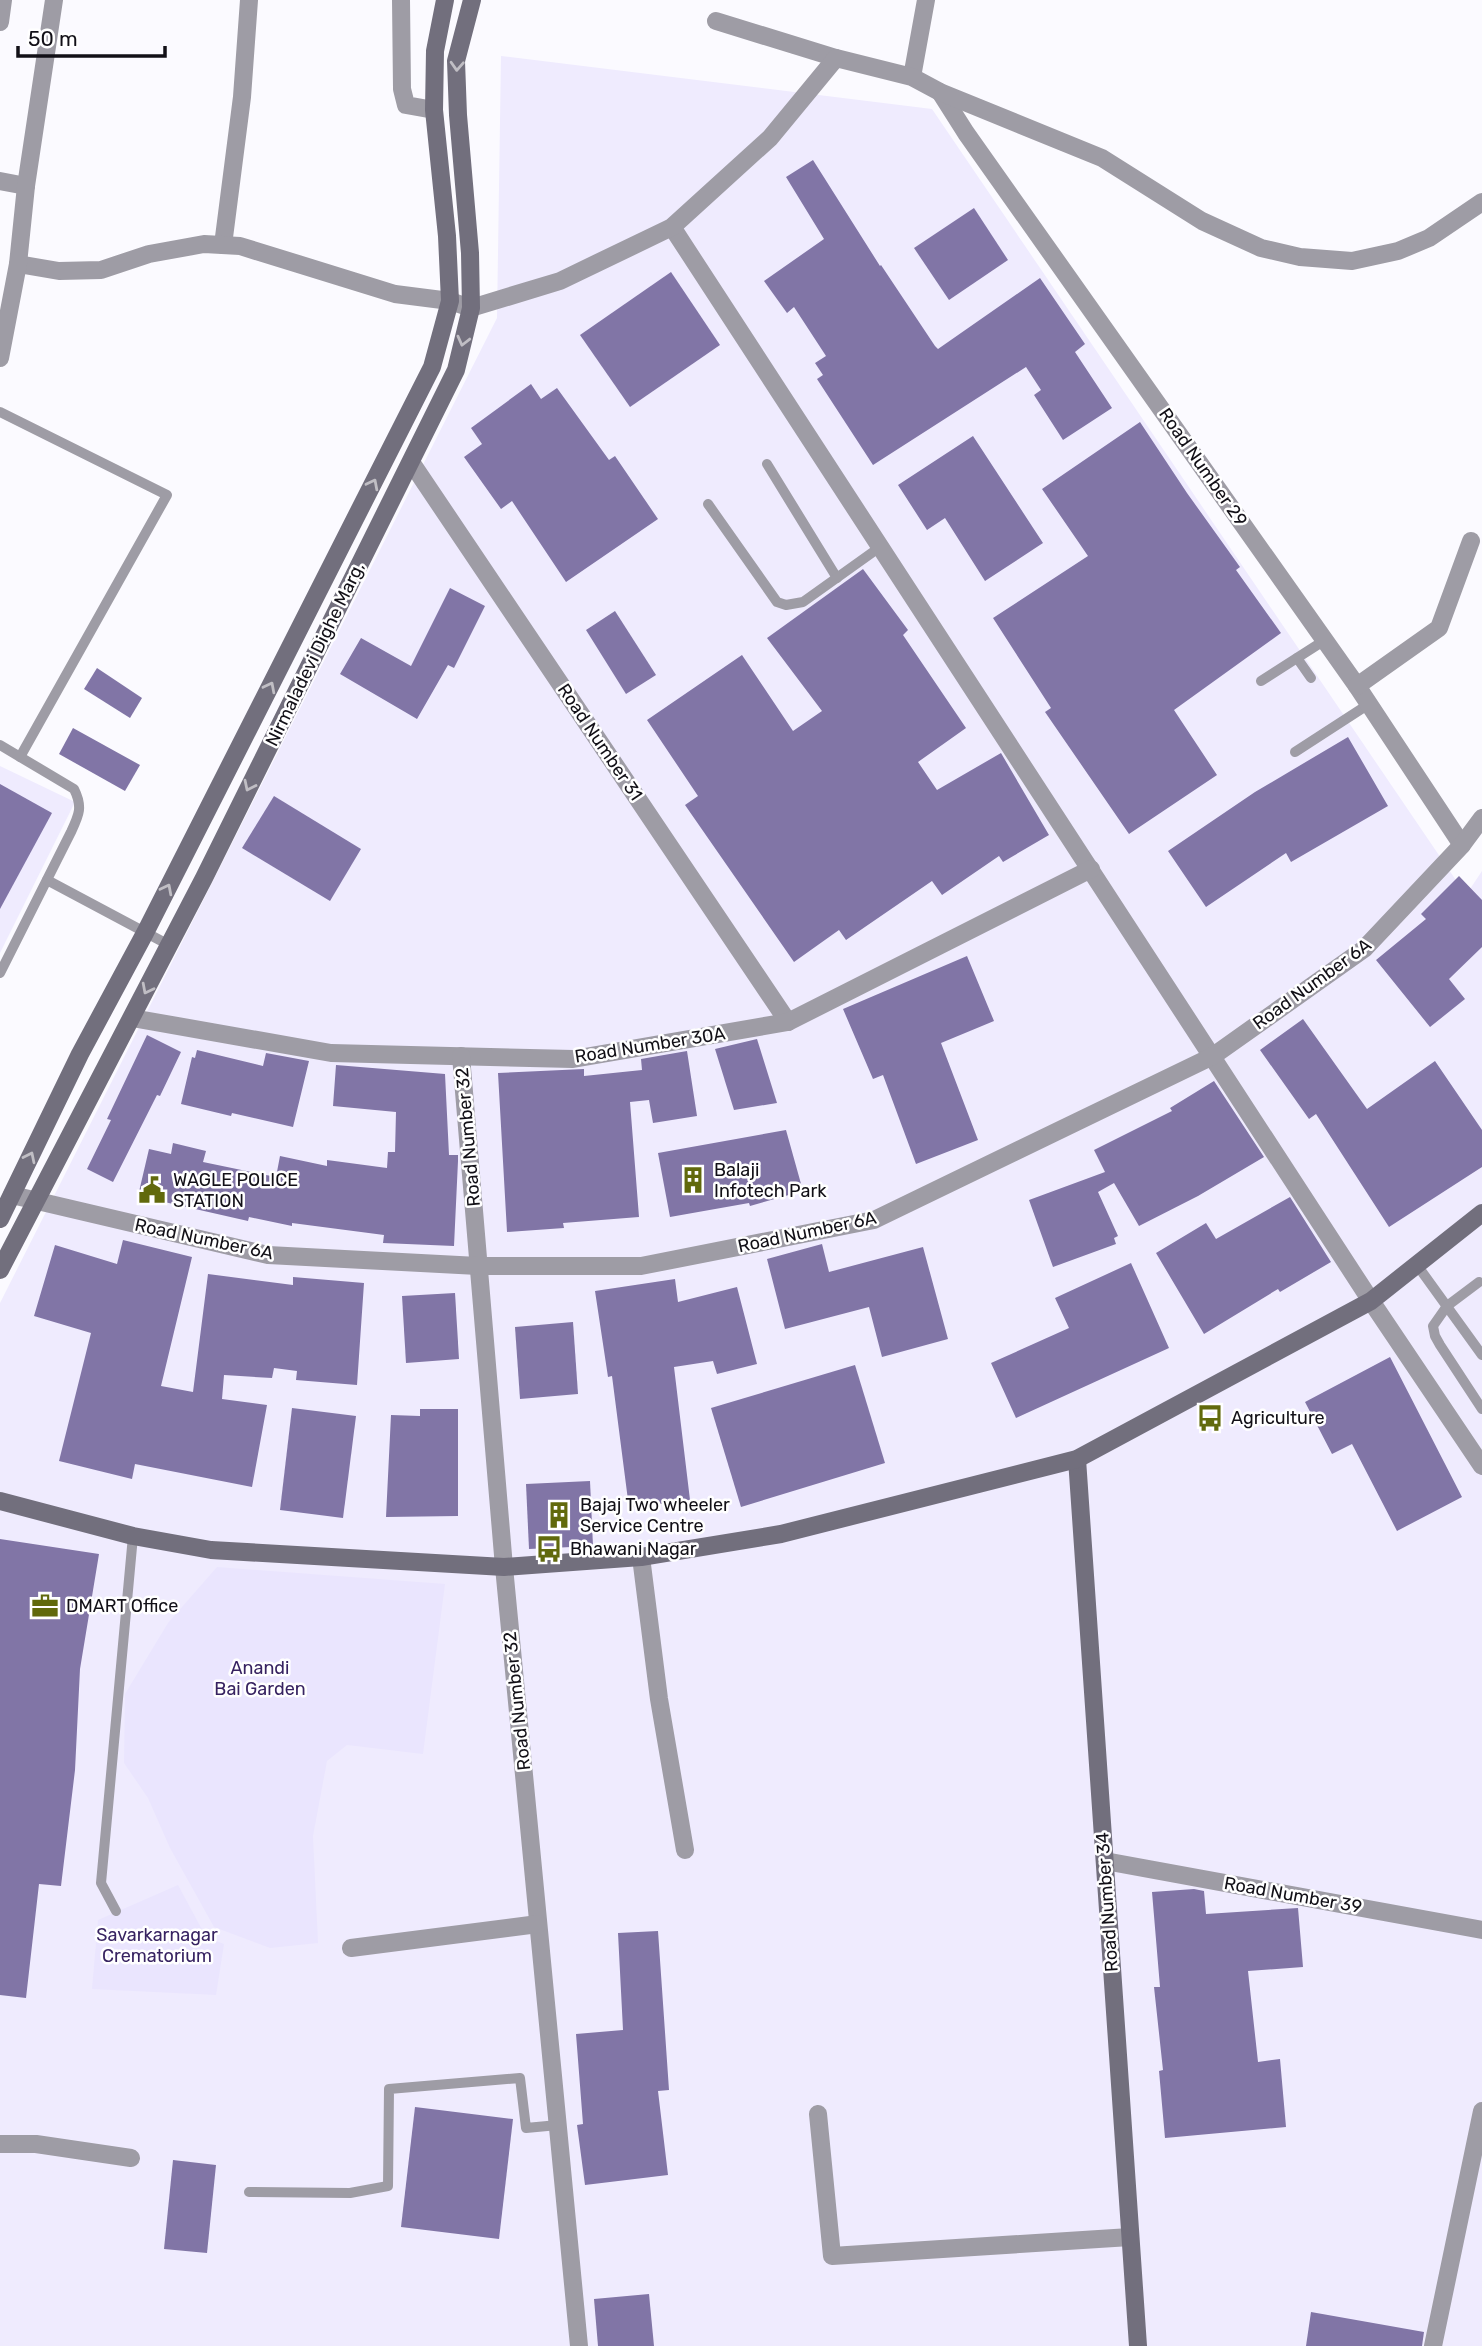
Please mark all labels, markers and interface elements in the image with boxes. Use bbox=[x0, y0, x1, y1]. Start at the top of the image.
scale bar bbox=[18, 14, 164, 58]
text: 50 m bbox=[28, 26, 78, 51]
one-way arrow bbox=[450, 61, 465, 72]
one-way arrow bbox=[457, 335, 471, 347]
street label: Road Number 29 bbox=[1154, 404, 1252, 530]
one-way arrow bbox=[365, 479, 379, 491]
street label: Nirmaladevi Dighe Marg, bbox=[261, 558, 369, 750]
street label: Road Number 31 bbox=[553, 679, 647, 805]
one-way arrow bbox=[262, 681, 276, 694]
one-way arrow bbox=[244, 779, 258, 791]
one-way arrow bbox=[159, 884, 173, 896]
street label: Road Number 6A bbox=[1249, 934, 1375, 1034]
one-way arrow bbox=[142, 982, 156, 994]
street label: Road Number 30A bbox=[573, 1022, 727, 1068]
street label: Road Number 32 bbox=[451, 1067, 485, 1207]
one-way arrow bbox=[22, 1152, 36, 1164]
place label: Balaji Infotech Park bbox=[714, 1159, 827, 1202]
building icon: Balaji Infotech Park bbox=[678, 1165, 708, 1195]
place label: WAGLE POLICE STATION bbox=[173, 1169, 298, 1212]
public building icon: WAGLE POLICE STATION bbox=[137, 1175, 167, 1205]
street label: Road Number 6A bbox=[736, 1207, 878, 1257]
street label: Road Number 6A bbox=[133, 1214, 275, 1264]
bus stop icon: Agriculture bbox=[1195, 1403, 1225, 1433]
place label: Agriculture bbox=[1231, 1407, 1325, 1429]
place label: Bajaj Two wheeler Service Centre bbox=[580, 1494, 730, 1537]
building icon: Bajaj Two wheeler Service Centre bbox=[544, 1500, 574, 1530]
bus stop icon: Bhawani Nagar bbox=[534, 1534, 564, 1564]
place label: Bhawani Nagar bbox=[570, 1538, 697, 1560]
office icon: DMART Office bbox=[30, 1591, 60, 1621]
place label: DMART Office bbox=[66, 1595, 178, 1617]
street label: Road Number 32 bbox=[499, 1631, 535, 1771]
park label: Anandi Bai Garden bbox=[214, 1657, 306, 1700]
street label: Road Number 34 bbox=[1091, 1831, 1123, 1973]
street label: Road Number 39 bbox=[1222, 1872, 1364, 1918]
park label: Savarkarnagar Crematorium bbox=[96, 1924, 218, 1967]

